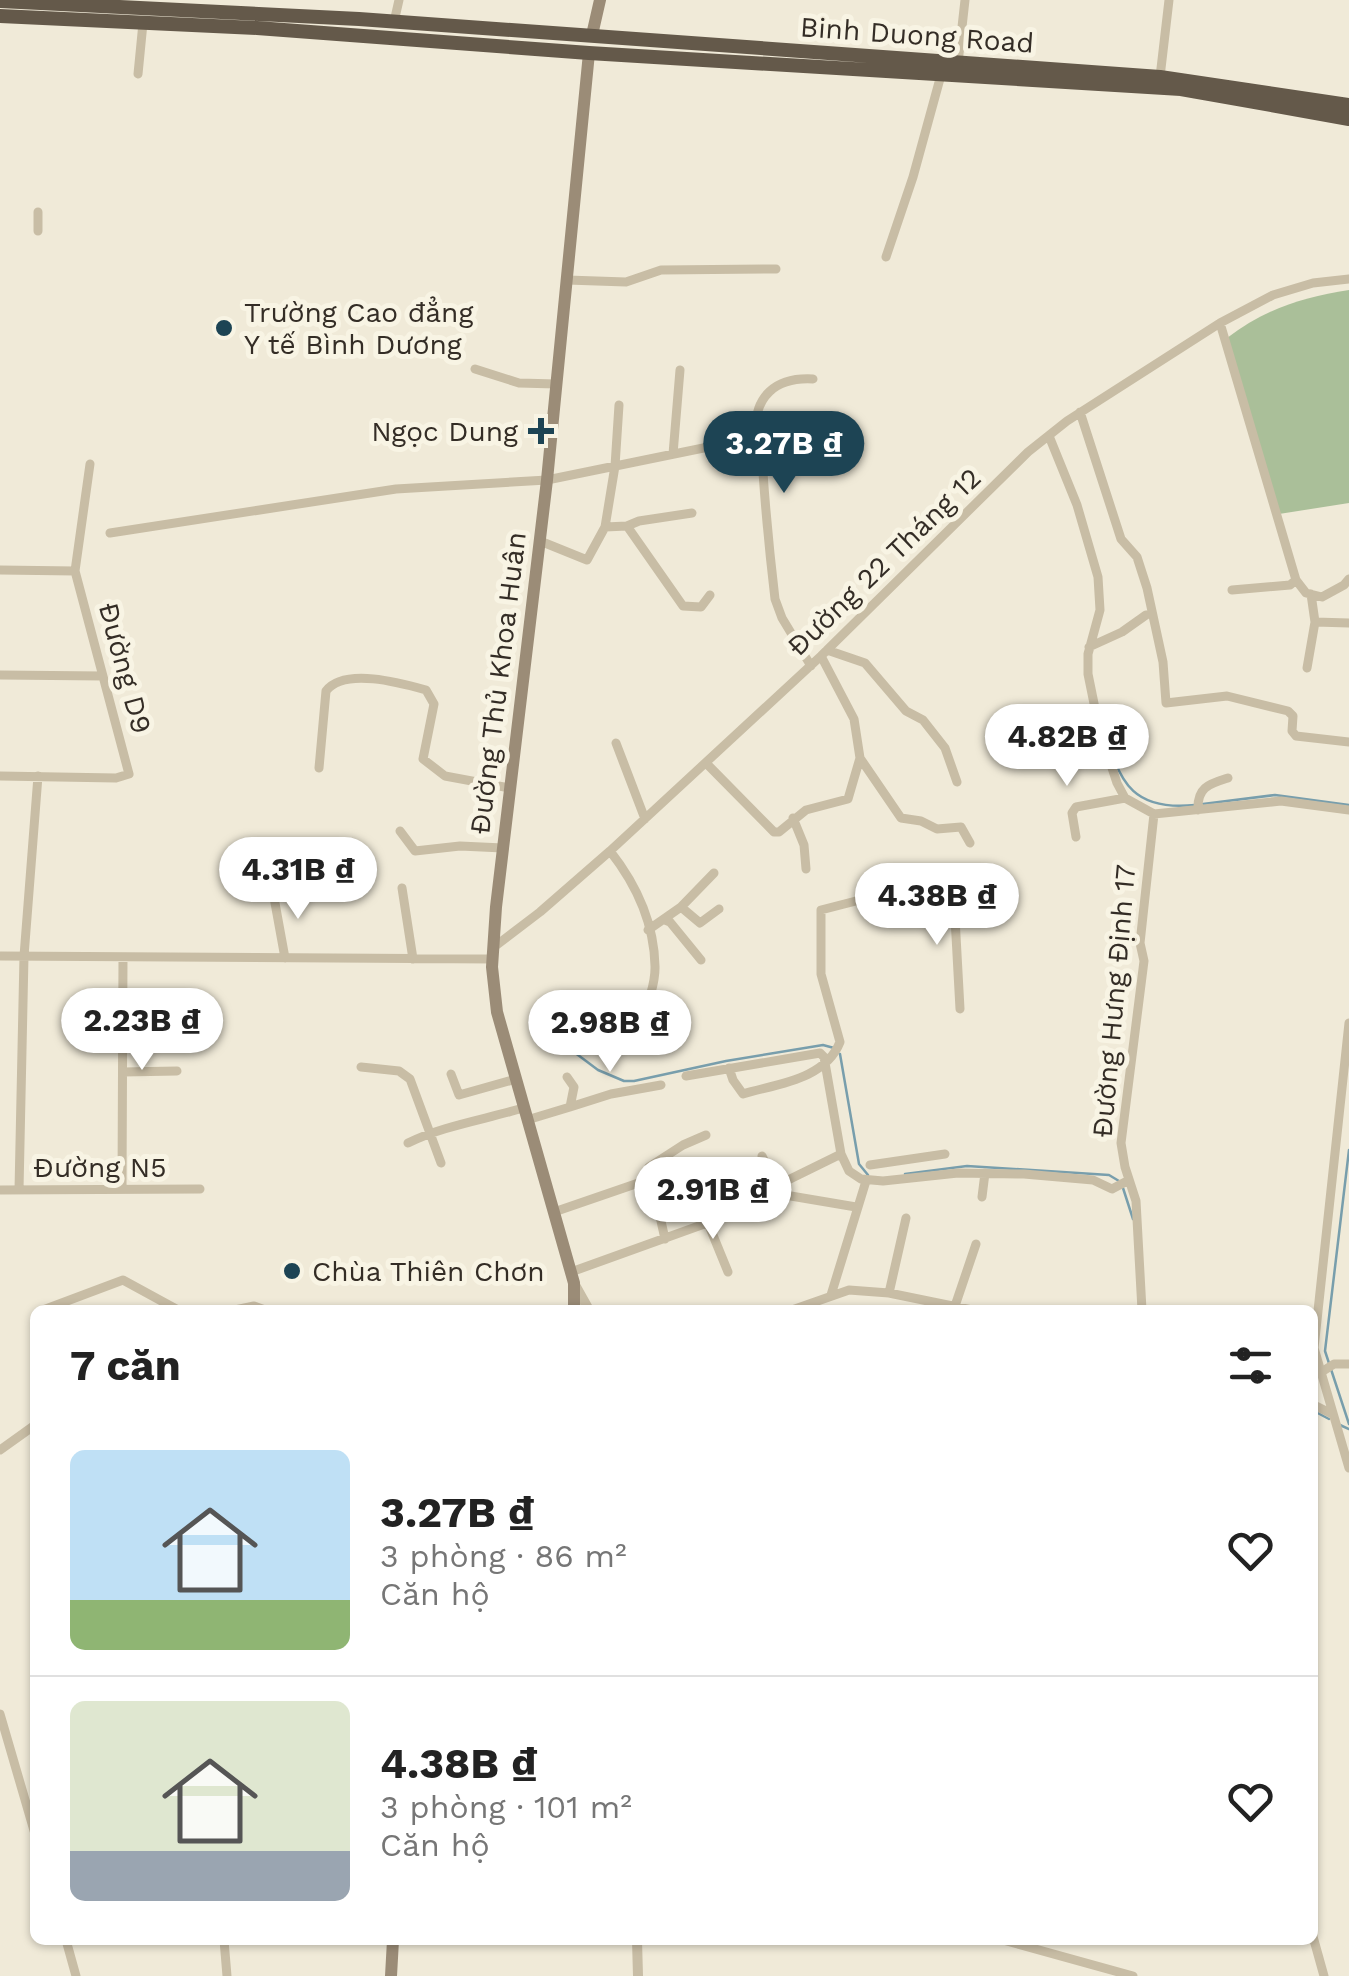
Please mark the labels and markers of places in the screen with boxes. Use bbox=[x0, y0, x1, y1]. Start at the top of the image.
place label: Trường Cao đẳng Y tế Bình Dương bbox=[244, 296, 473, 361]
marker: Trường Cao đẳng Y tế Bình Dương bbox=[213, 317, 235, 339]
pin: 3.27B ₫ bbox=[692, 411, 876, 496]
place label: Ngọc Dung bbox=[371, 415, 518, 448]
marker: Ngọc Dung bbox=[528, 418, 554, 444]
pin: 4.82B ₫ bbox=[975, 704, 1159, 789]
pin: 4.31B ₫ bbox=[206, 837, 390, 922]
pin: 4.38B ₫ bbox=[845, 863, 1029, 948]
pin: 2.23B ₫ bbox=[50, 988, 234, 1073]
pin: 2.98B ₫ bbox=[518, 990, 702, 1075]
pin: 2.91B ₫ bbox=[621, 1157, 805, 1242]
place label: Chùa Thiên Chơn bbox=[312, 1255, 545, 1288]
marker: Chùa Thiên Chơn bbox=[281, 1260, 303, 1282]

